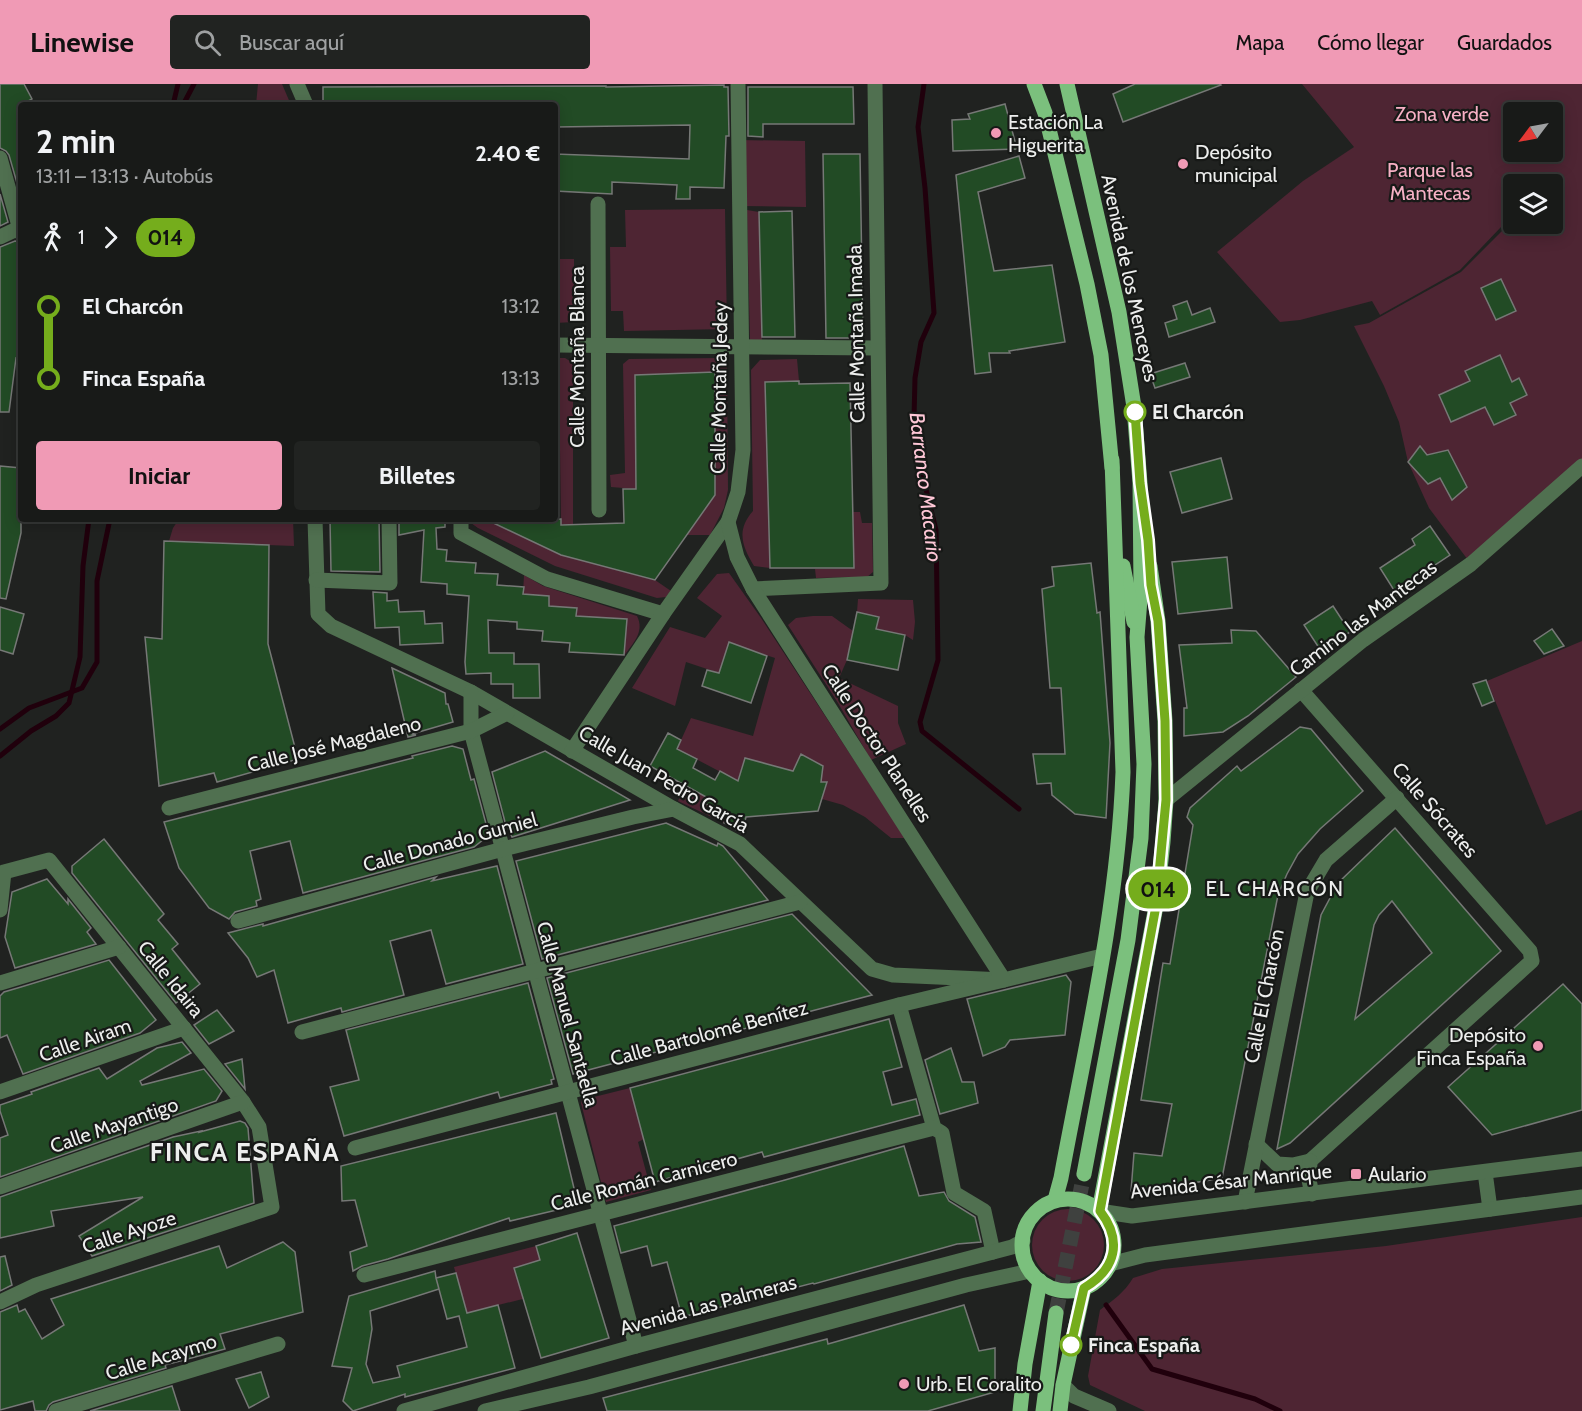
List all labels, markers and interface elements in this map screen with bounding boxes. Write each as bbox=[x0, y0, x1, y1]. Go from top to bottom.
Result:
search box bbox=[170, 15, 590, 69]
text: Linewise bbox=[30, 25, 134, 59]
icon: search bbox=[191, 26, 224, 59]
text: Buscar aquí bbox=[239, 29, 344, 56]
text: Mapa bbox=[1236, 30, 1284, 55]
text: Cómo llegar bbox=[1317, 30, 1424, 55]
text: Guardados bbox=[1457, 30, 1552, 55]
park label: Zona verde bbox=[1395, 102, 1489, 126]
north arrow bbox=[1503, 102, 1563, 162]
map controls bbox=[1503, 102, 1563, 234]
place label: Estación La Higuerita bbox=[1008, 110, 1104, 157]
text: 2 min bbox=[36, 121, 116, 161]
marker: Estación La Higuerita bbox=[989, 126, 1003, 140]
text: 2.40 € bbox=[475, 140, 540, 167]
place label: Depósito municipal bbox=[1195, 140, 1277, 187]
marker: Depósito municipal bbox=[1176, 157, 1190, 171]
park label: Parque las Mantecas bbox=[1387, 158, 1473, 205]
text: 13:11 – 13:13 · Autobús bbox=[36, 164, 213, 188]
street label: Avenida de los Menceyes bbox=[1096, 172, 1164, 384]
button: layers bbox=[1503, 174, 1563, 234]
icon: walk bbox=[36, 221, 69, 254]
icon: forward bbox=[94, 221, 127, 254]
text: 1 bbox=[78, 225, 85, 249]
text: 014 bbox=[148, 225, 183, 250]
street label: Calle Montaña Imada bbox=[842, 244, 870, 423]
street label: Calle Montaña Blanca bbox=[565, 266, 589, 448]
text: El Charcón bbox=[82, 293, 183, 320]
text: 13:12 bbox=[502, 294, 540, 318]
street label: Calle Montaña Jedey bbox=[706, 302, 732, 474]
text: Finca España bbox=[82, 365, 205, 392]
text: 13:13 bbox=[501, 366, 540, 390]
place label: El Charcón bbox=[1152, 400, 1244, 424]
marker: El Charcón bbox=[1124, 401, 1146, 423]
water label: Barranco Macario bbox=[904, 411, 948, 563]
button: Iniciar bbox=[36, 441, 282, 510]
button: Billetes bbox=[294, 441, 540, 510]
street label: Camino las Mantecas bbox=[1285, 555, 1441, 681]
street label: Calle Doctor Planelles bbox=[817, 659, 937, 827]
street label: Calle José Magdaleno bbox=[245, 711, 423, 777]
street label: Calle Juan Pedro García bbox=[575, 720, 754, 838]
street label: Calle Sócrates bbox=[1387, 757, 1483, 863]
street label: Calle Donado Gumiel bbox=[360, 807, 540, 877]
line badge: 014 bbox=[1124, 870, 1192, 908]
district label: EL CHARCÓN bbox=[1206, 876, 1344, 901]
text: 014 bbox=[1140, 877, 1176, 902]
street label: Calle Manuel Santaella bbox=[532, 919, 604, 1110]
street label: Calle El Charcón bbox=[1239, 927, 1289, 1065]
street label: Calle Idaira bbox=[133, 936, 209, 1022]
street label: Calle Bartolomé Benítez bbox=[608, 995, 810, 1071]
street label: Calle Airam bbox=[36, 1013, 134, 1067]
place label: Depósito Finca España bbox=[1416, 1023, 1526, 1070]
marker: Depósito Finca España bbox=[1531, 1039, 1545, 1053]
street label: Calle Mayantigo bbox=[47, 1092, 181, 1158]
district label: FINCA ESPAÑA bbox=[150, 1136, 340, 1168]
street label: Calle Román Carnicero bbox=[548, 1146, 740, 1216]
street label: Avenida César Manrique bbox=[1129, 1158, 1333, 1204]
place label: Aulario bbox=[1368, 1162, 1426, 1186]
marker: Aulario bbox=[1349, 1167, 1363, 1181]
street label: Calle Ayoze bbox=[79, 1205, 179, 1259]
street label: Avenida Las Palmeras bbox=[617, 1270, 799, 1340]
street label: Calle Acaymo bbox=[102, 1329, 220, 1385]
place label: Finca España bbox=[1088, 1333, 1200, 1357]
marker: Finca España bbox=[1060, 1334, 1082, 1356]
place label: Urb. El Coralito bbox=[916, 1372, 1042, 1396]
marker: Urb. El Coralito bbox=[897, 1377, 911, 1391]

